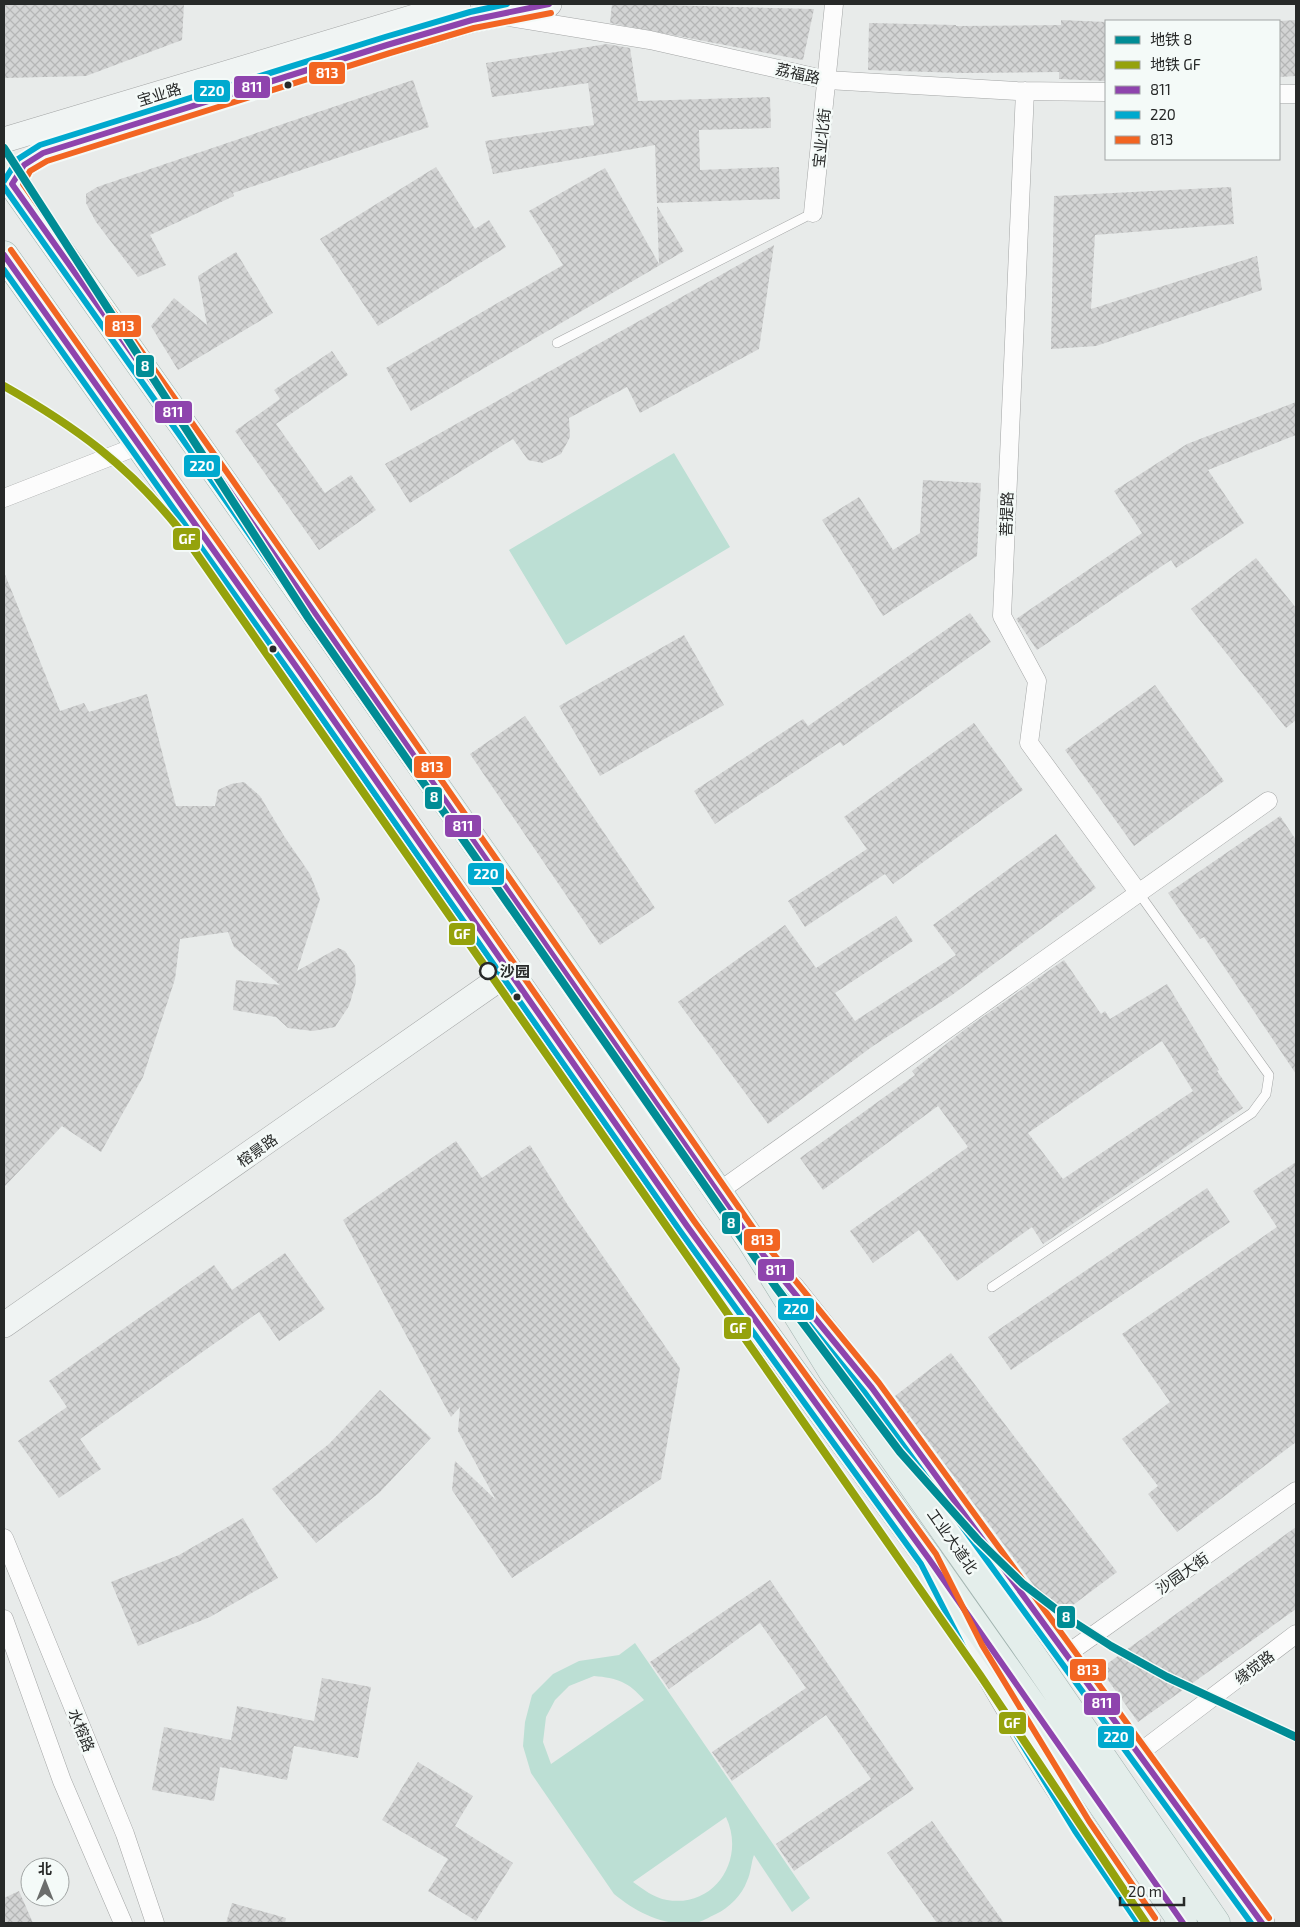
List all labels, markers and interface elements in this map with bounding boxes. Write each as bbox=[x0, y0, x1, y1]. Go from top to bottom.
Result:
legend bbox=[1105, 20, 1280, 160]
text: 地铁 8 bbox=[1150, 30, 1192, 48]
text: 地铁 GF bbox=[1150, 55, 1201, 73]
street label: 荔福路 bbox=[774, 59, 822, 87]
line badge: 813 bbox=[308, 61, 346, 85]
text: 813 bbox=[316, 64, 338, 81]
line badge: 811 bbox=[233, 75, 271, 99]
text: 811 bbox=[242, 78, 262, 95]
street label: 宝业路 bbox=[135, 79, 183, 109]
line badge: 220 bbox=[193, 79, 231, 103]
unlabelled marker bbox=[283, 80, 293, 90]
text: 811 bbox=[1150, 80, 1171, 98]
text: 220 bbox=[199, 82, 225, 99]
text: 220 bbox=[1150, 105, 1176, 123]
street label: 宝业北街 bbox=[809, 107, 833, 169]
text: 813 bbox=[1150, 130, 1173, 148]
line badge: 813 bbox=[104, 314, 142, 338]
text: 813 bbox=[112, 317, 134, 334]
line badge: 8 bbox=[135, 354, 155, 378]
text: 8 bbox=[141, 357, 149, 374]
line badge: 811 bbox=[154, 400, 193, 424]
text: 811 bbox=[163, 403, 183, 420]
line badge: 220 bbox=[183, 454, 221, 478]
text: 220 bbox=[189, 457, 215, 474]
street label: 菩提路 bbox=[996, 491, 1016, 537]
line badge: GF bbox=[172, 527, 201, 551]
text: GF bbox=[179, 530, 196, 547]
unlabelled marker bbox=[268, 644, 278, 654]
line badge: 813 bbox=[413, 755, 452, 779]
text: 813 bbox=[421, 758, 443, 775]
line badge: 8 bbox=[424, 786, 443, 810]
text: 8 bbox=[430, 788, 438, 805]
line badge: 811 bbox=[444, 814, 482, 838]
text: 811 bbox=[453, 817, 473, 834]
line badge: 220 bbox=[467, 862, 505, 886]
text: 220 bbox=[473, 865, 499, 882]
line badge: GF bbox=[448, 922, 476, 946]
text: GF bbox=[454, 925, 471, 942]
marker: 沙园 bbox=[479, 962, 497, 980]
place label: 沙园 bbox=[500, 962, 530, 980]
unlabelled marker bbox=[512, 992, 522, 1002]
street label: 榕景路 bbox=[233, 1130, 281, 1170]
line badge: 8 bbox=[721, 1211, 741, 1235]
text: 8 bbox=[727, 1214, 735, 1231]
line badge: 813 bbox=[743, 1228, 781, 1252]
text: 813 bbox=[751, 1231, 773, 1248]
line badge: 811 bbox=[757, 1258, 795, 1282]
text: 811 bbox=[766, 1261, 786, 1278]
line badge: 220 bbox=[777, 1297, 815, 1321]
text: 220 bbox=[783, 1300, 809, 1317]
line badge: GF bbox=[723, 1316, 752, 1340]
text: GF bbox=[730, 1319, 747, 1336]
street label: 工业大道北 bbox=[924, 1505, 982, 1577]
street label: 沙园大街 bbox=[1152, 1548, 1212, 1598]
line badge: 8 bbox=[1056, 1605, 1076, 1629]
text: 8 bbox=[1062, 1608, 1070, 1625]
street label: 缘觉路 bbox=[1231, 1646, 1277, 1688]
line badge: 813 bbox=[1069, 1658, 1107, 1682]
text: 813 bbox=[1077, 1661, 1099, 1678]
line badge: 811 bbox=[1083, 1692, 1121, 1716]
text: 811 bbox=[1092, 1694, 1112, 1711]
street label: 水榕路 bbox=[65, 1706, 99, 1754]
line badge: GF bbox=[998, 1711, 1027, 1735]
text: GF bbox=[1004, 1714, 1021, 1731]
line badge: 220 bbox=[1097, 1725, 1135, 1749]
text: 220 bbox=[1103, 1728, 1129, 1745]
north arrow bbox=[20, 1857, 70, 1907]
text: 北 bbox=[38, 1860, 52, 1877]
scale bar bbox=[1120, 1874, 1184, 1906]
text: 20 m bbox=[1128, 1882, 1162, 1900]

